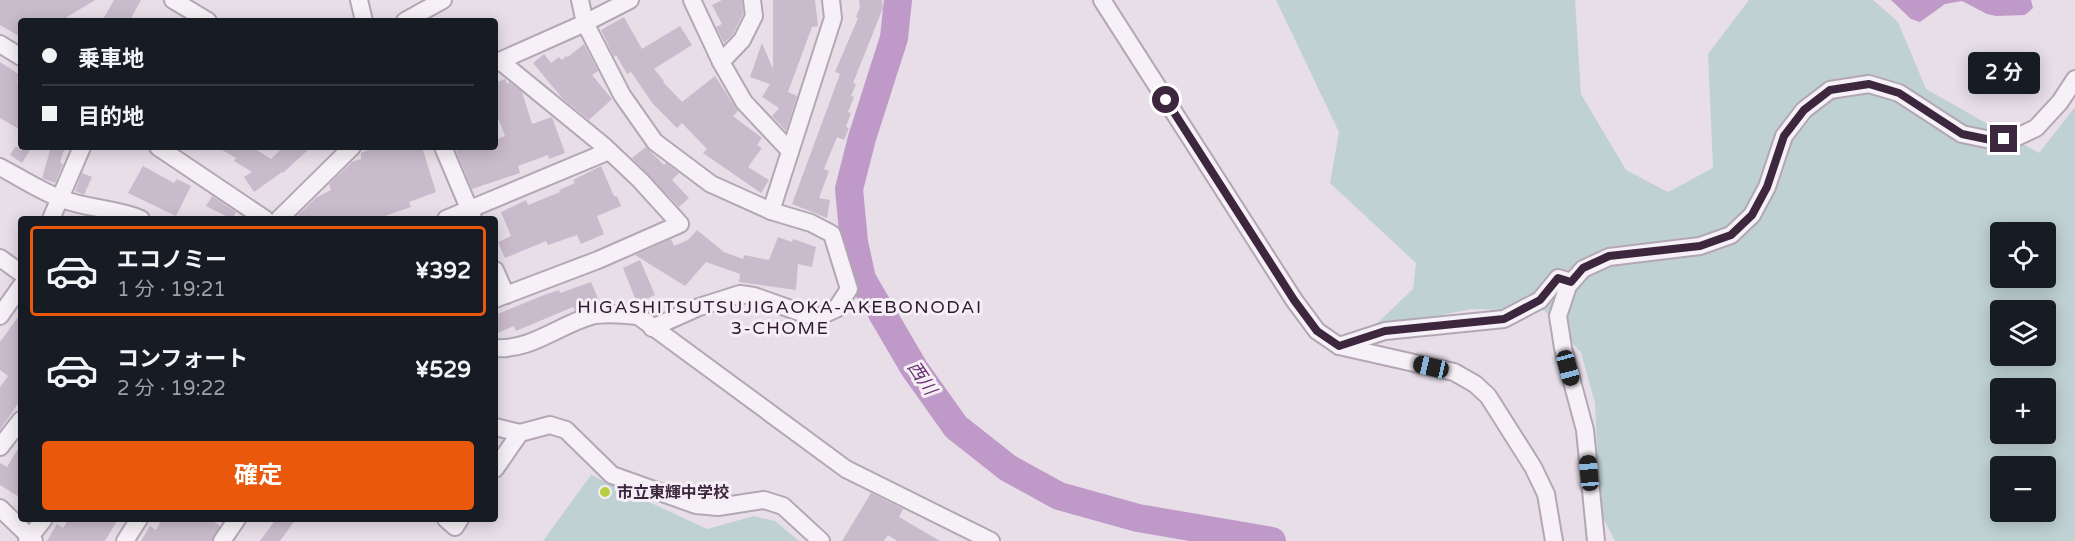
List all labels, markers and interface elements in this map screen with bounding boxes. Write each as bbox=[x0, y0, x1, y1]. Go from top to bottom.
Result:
text: 乗車地 bbox=[78, 46, 144, 72]
callout: 2 分 bbox=[1968, 52, 2040, 94]
text: 2 分 bbox=[1985, 61, 2023, 85]
route start bbox=[1152, 86, 1179, 113]
text: 目的地 bbox=[78, 104, 144, 130]
route end bbox=[1990, 125, 2017, 152]
map controls bbox=[1990, 222, 2056, 522]
button: locate bbox=[1990, 222, 2056, 288]
icon: car bbox=[45, 244, 99, 298]
text: エコノミー bbox=[117, 247, 227, 273]
text: ¥392 bbox=[415, 258, 471, 284]
text: 1 分 · 19:21 bbox=[117, 278, 226, 302]
district label: HIGASHITSUTSUJIGAOKA-AKEBONODAI 3-CHOME bbox=[577, 296, 983, 339]
button: layers bbox=[1990, 300, 2056, 366]
icon: car bbox=[45, 343, 99, 397]
text: コンフォート bbox=[117, 346, 248, 372]
car bbox=[1555, 348, 1581, 388]
car bbox=[1411, 354, 1451, 380]
text: ¥529 bbox=[415, 357, 471, 383]
water label: 西川 bbox=[903, 357, 942, 401]
text: 2 分 · 19:22 bbox=[117, 377, 226, 401]
button: + bbox=[1990, 378, 2056, 444]
button: 確定 bbox=[42, 441, 474, 510]
car bbox=[1578, 454, 1600, 492]
button: − bbox=[1990, 456, 2056, 522]
place label: 市立東輝中学校 bbox=[617, 483, 729, 503]
marker: 市立東輝中学校 bbox=[598, 485, 612, 499]

